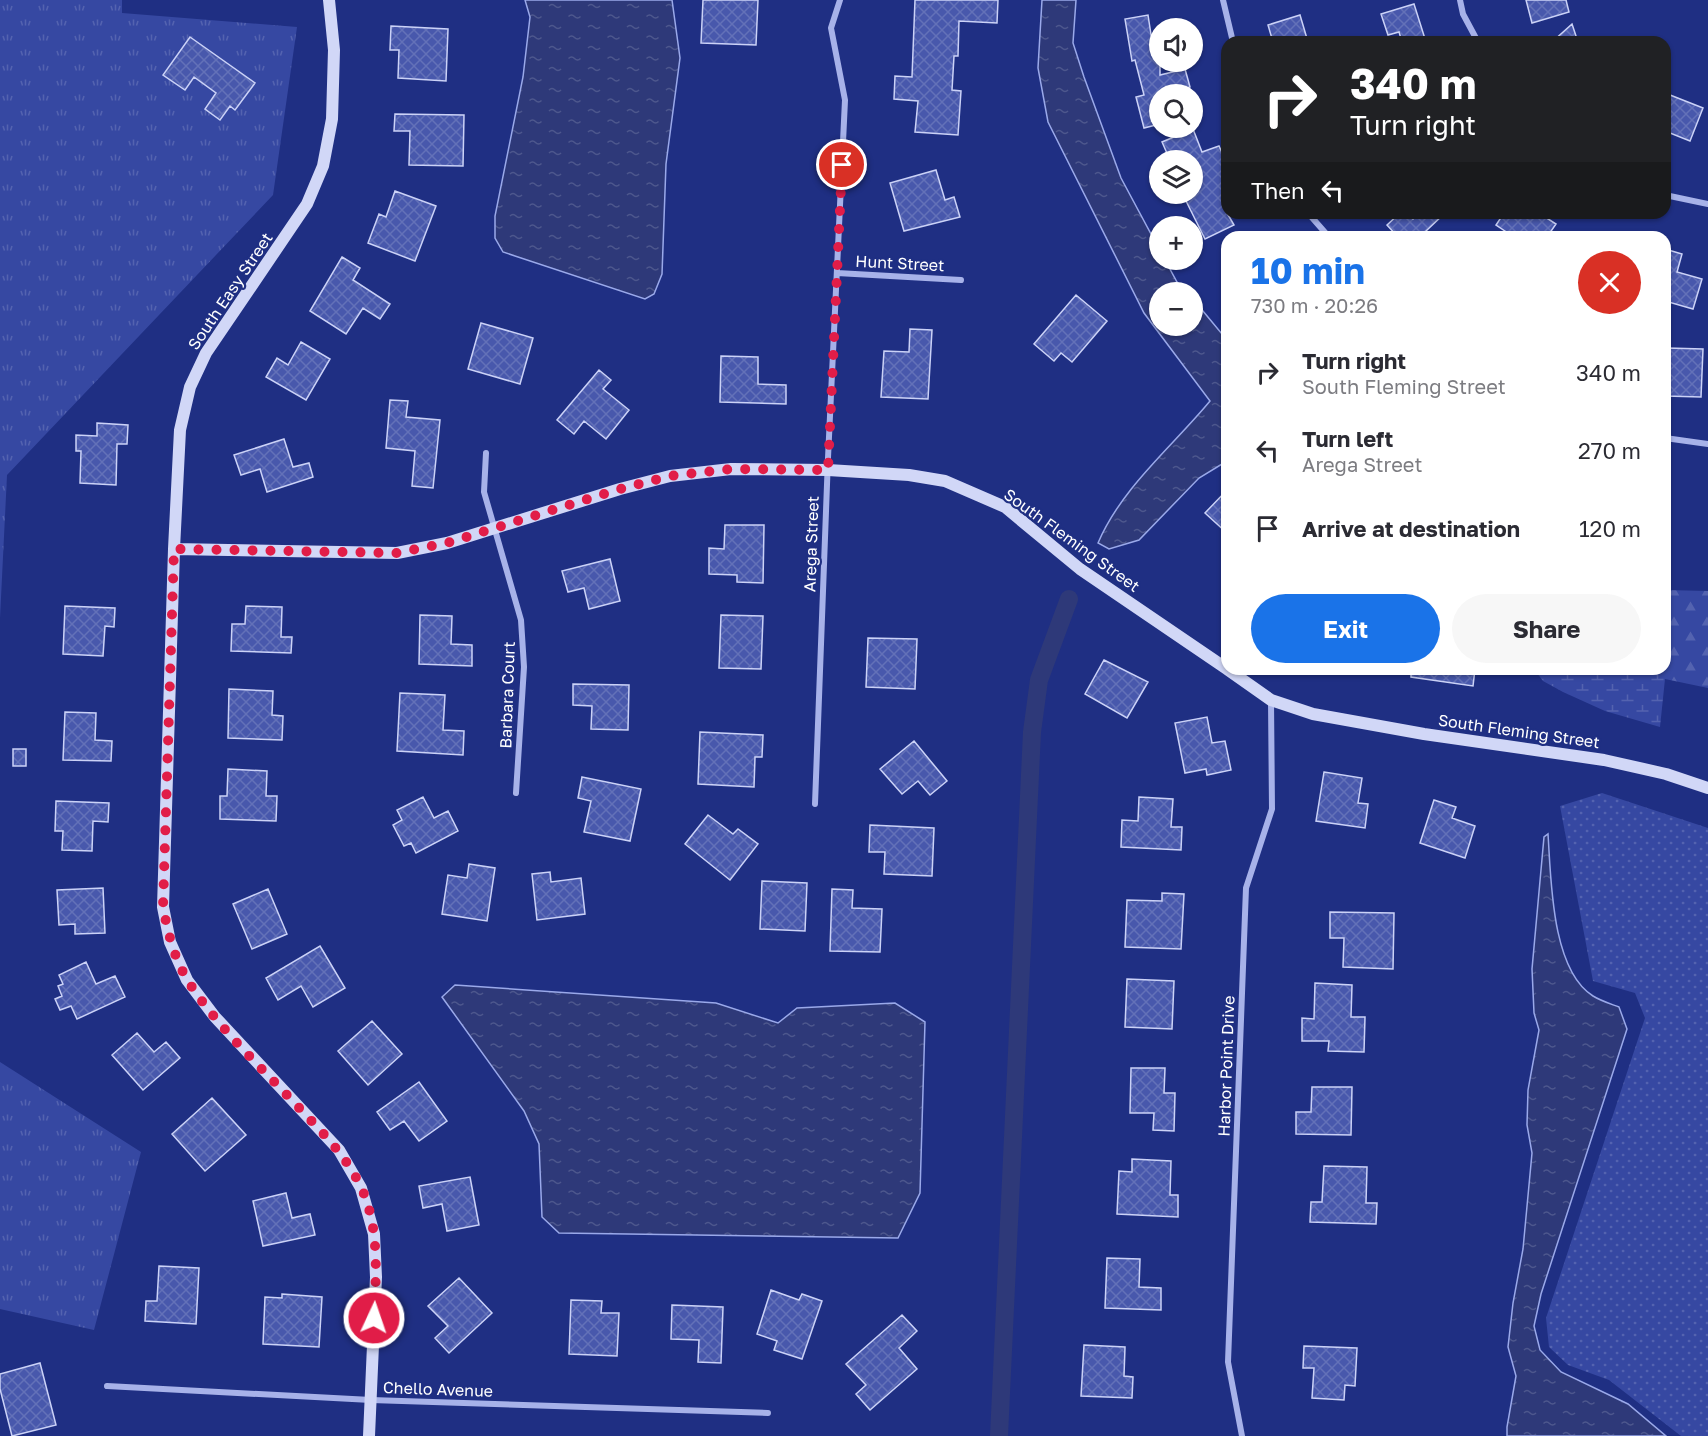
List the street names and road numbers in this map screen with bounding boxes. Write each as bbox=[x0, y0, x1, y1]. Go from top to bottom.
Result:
street label: South Easy Street bbox=[183, 229, 277, 353]
street label: Hunt Street bbox=[855, 251, 945, 275]
street label: South Fleming Street bbox=[1000, 484, 1144, 596]
street label: Arega Street bbox=[799, 496, 823, 592]
street label: Barbara Court bbox=[495, 641, 519, 749]
street label: South Fleming Street bbox=[1437, 710, 1601, 752]
street label: Harbor Point Drive bbox=[1214, 995, 1238, 1137]
street label: Chello Avenue bbox=[383, 1377, 493, 1401]

